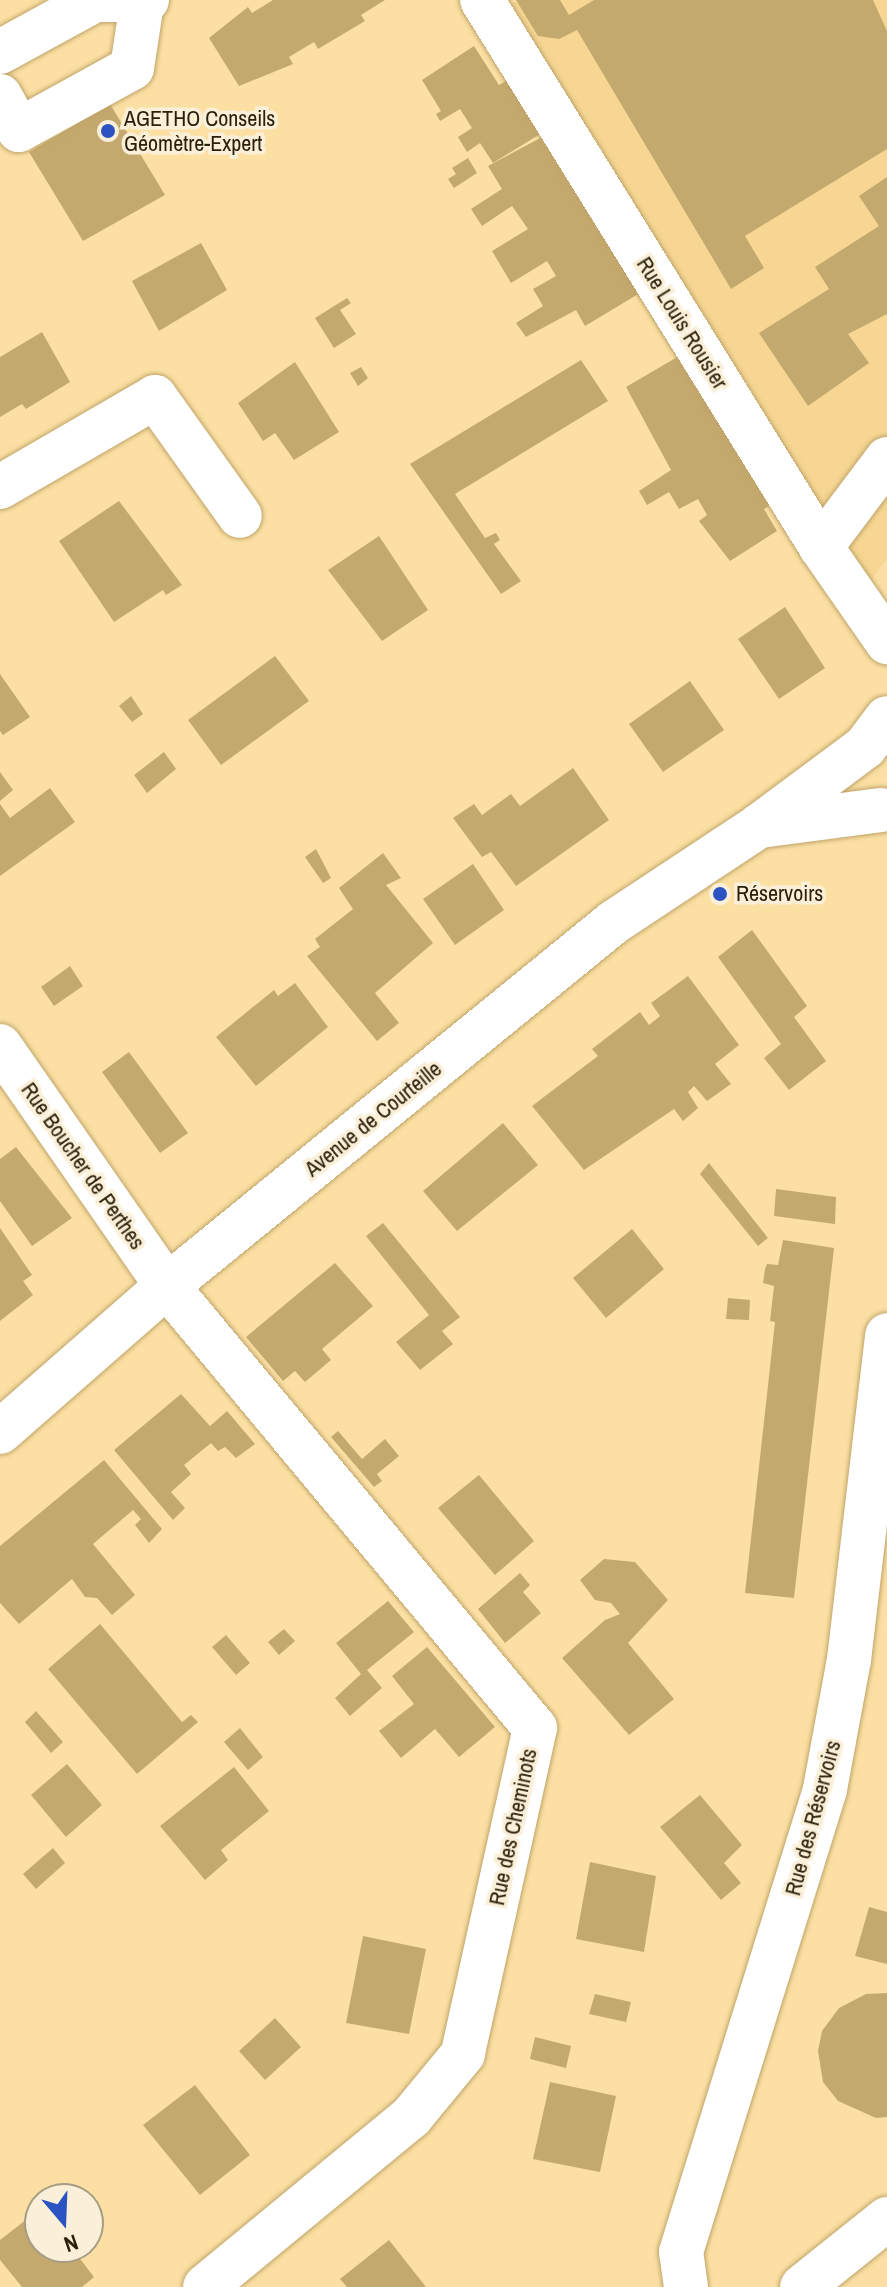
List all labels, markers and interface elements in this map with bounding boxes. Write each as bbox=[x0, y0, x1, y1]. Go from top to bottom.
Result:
place label: AGETHO Conseils Géomètre-Expert bbox=[124, 105, 275, 156]
marker: AGETHO Conseils Géomètre-Expert bbox=[99, 122, 117, 140]
street label: Rue Louis Rousier bbox=[631, 252, 733, 394]
place label: Réservoirs bbox=[736, 881, 823, 907]
marker: Réservoirs bbox=[711, 885, 729, 903]
street label: Avenue de Courteille bbox=[299, 1056, 447, 1182]
street label: Rue Boucher de Perthes bbox=[16, 1078, 150, 1254]
street label: Rue des Réservoirs bbox=[780, 1738, 846, 1898]
street label: Rue des Cheminots bbox=[484, 1746, 542, 1908]
north arrow bbox=[24, 2183, 104, 2263]
text: N bbox=[60, 2227, 82, 2260]

